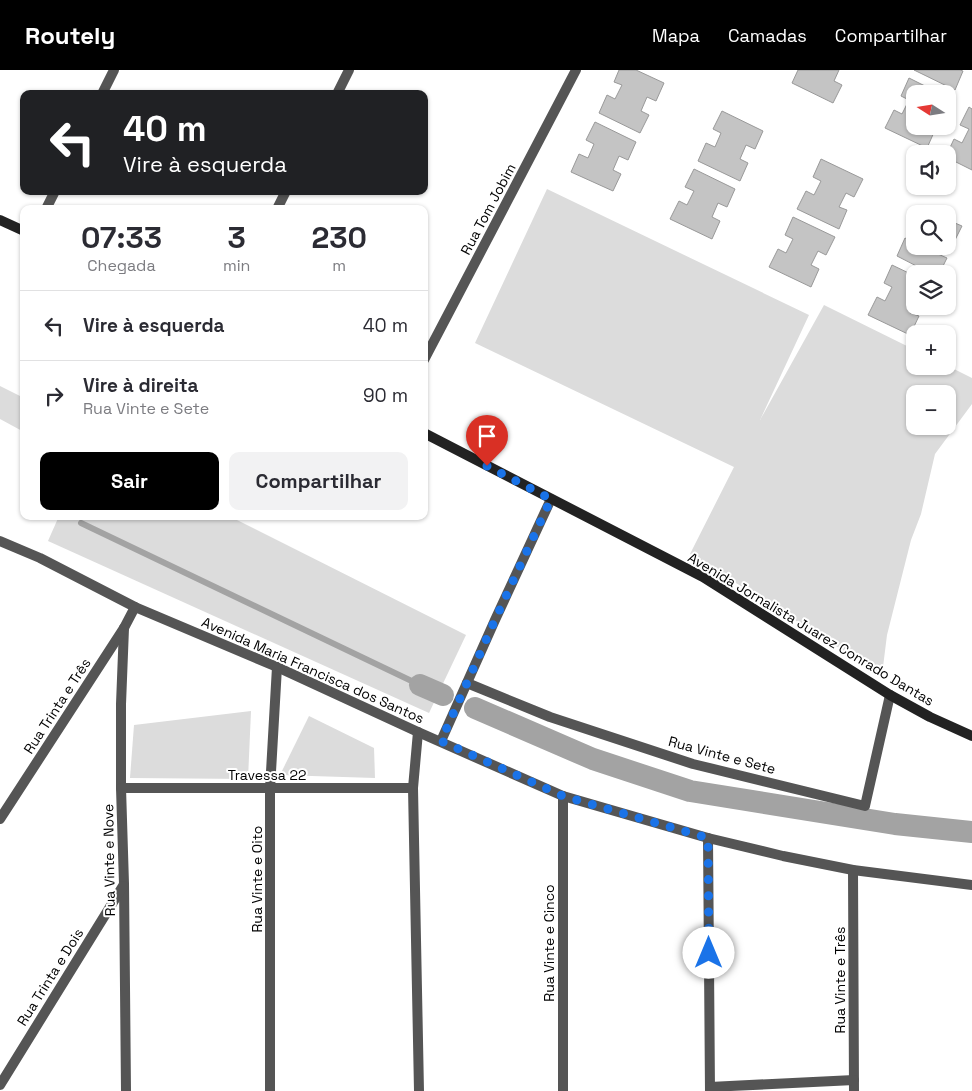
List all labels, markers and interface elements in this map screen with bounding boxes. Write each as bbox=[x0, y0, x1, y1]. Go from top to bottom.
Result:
text: Routely bbox=[25, 20, 115, 51]
text: Mapa bbox=[652, 24, 700, 47]
text: Camadas bbox=[728, 24, 807, 47]
text: Compartilhar bbox=[835, 24, 947, 47]
north arrow bbox=[906, 85, 956, 135]
map controls bbox=[906, 85, 956, 435]
text: 40 m bbox=[123, 107, 207, 151]
icon: left bbox=[40, 110, 105, 175]
button: sound bbox=[906, 145, 956, 195]
text: Vire à esquerda bbox=[123, 150, 287, 178]
street label: Rua Tom Jobim bbox=[456, 160, 520, 258]
button: search bbox=[906, 205, 956, 255]
text: 07:33 bbox=[81, 218, 162, 257]
text: 3 bbox=[228, 218, 246, 257]
text: 230 bbox=[311, 218, 367, 257]
text: Chegada bbox=[87, 255, 156, 276]
text: min bbox=[223, 255, 250, 276]
text: m bbox=[332, 255, 346, 276]
button: layers bbox=[906, 265, 956, 315]
icon: left bbox=[40, 312, 68, 340]
text: Vire à esquerda bbox=[83, 313, 225, 338]
text: 40 m bbox=[363, 313, 408, 338]
button: + bbox=[906, 325, 956, 375]
text: Vire à direita bbox=[83, 373, 199, 398]
icon: right bbox=[40, 382, 68, 410]
text: 90 m bbox=[363, 383, 408, 408]
button: − bbox=[906, 385, 956, 435]
text: Rua Vinte e Sete bbox=[83, 398, 209, 419]
pin bbox=[466, 415, 508, 466]
icon: arrive bbox=[473, 422, 501, 450]
button: Sair bbox=[40, 452, 219, 510]
button: Compartilhar bbox=[229, 452, 408, 510]
street label: Avenida Jornalista Juarez Conrado Dantas bbox=[685, 548, 937, 710]
street label: Avenida Maria Francisca dos Santos bbox=[199, 613, 427, 727]
street label: Rua Trinta e Três bbox=[19, 655, 95, 757]
street label: Rua Vinte e Sete bbox=[666, 732, 778, 778]
street label: Travessa 22 bbox=[228, 766, 306, 784]
street label: Rua Vinte e Nove bbox=[99, 804, 119, 916]
street label: Rua Vinte e Oito bbox=[248, 826, 266, 932]
street label: Rua Vinte e Cinco bbox=[540, 884, 558, 1002]
street label: Rua Trinta e Dois bbox=[13, 925, 87, 1029]
position arrow bbox=[682, 926, 734, 978]
street label: Rua Vinte e Três bbox=[831, 927, 849, 1033]

